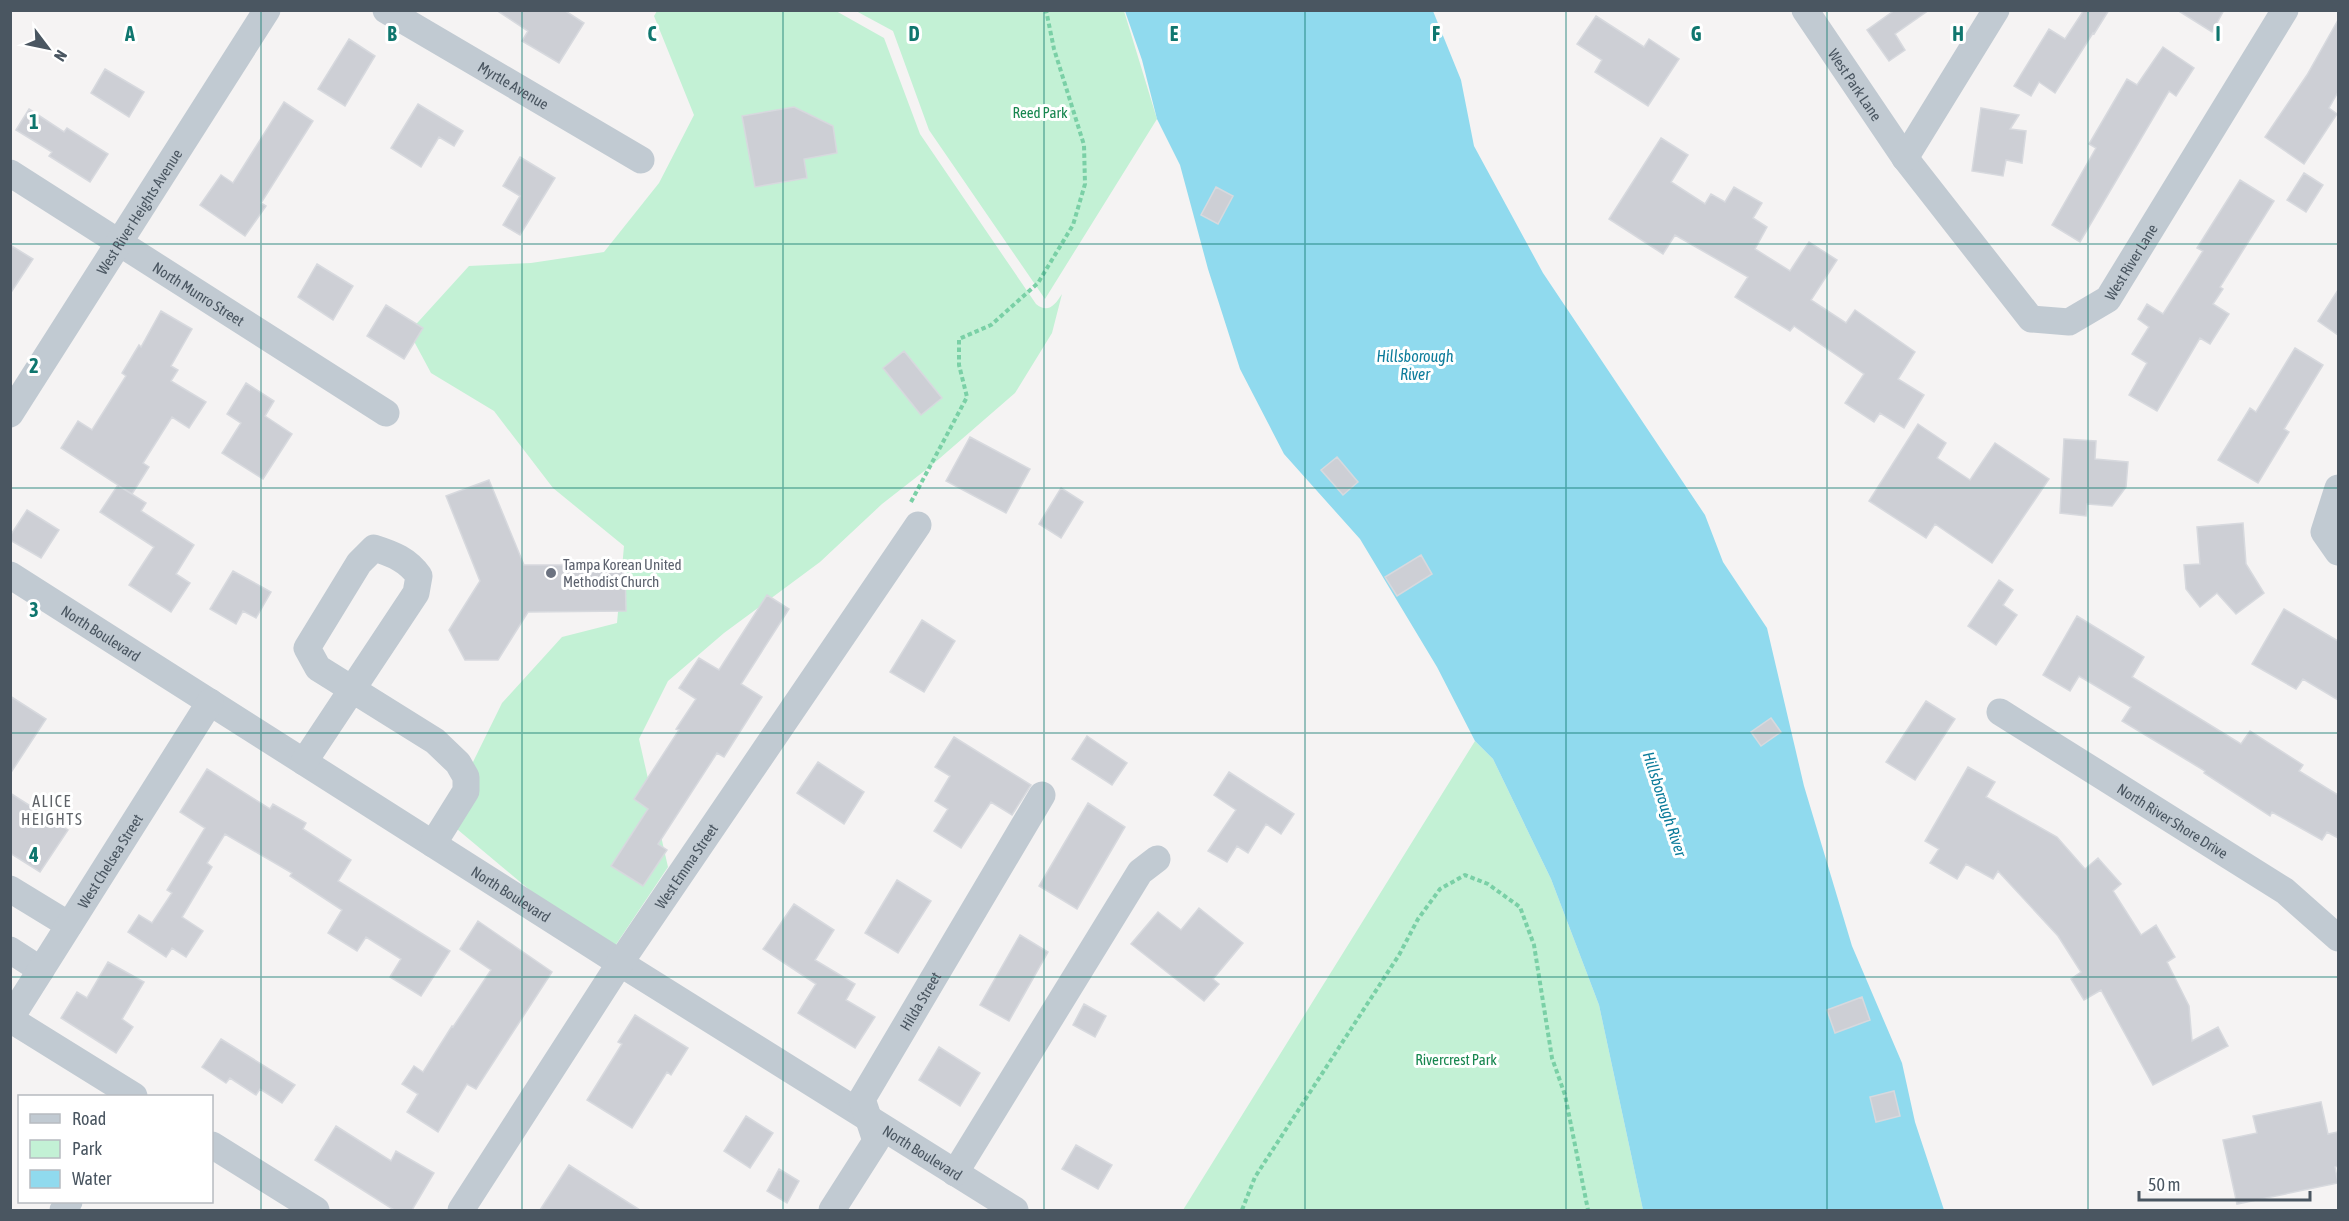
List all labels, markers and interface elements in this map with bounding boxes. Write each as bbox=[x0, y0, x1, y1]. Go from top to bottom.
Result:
north arrow bbox=[18, 18, 78, 78]
text: A bbox=[124, 22, 135, 45]
text: B bbox=[387, 22, 397, 45]
text: C bbox=[648, 22, 657, 45]
text: D bbox=[908, 22, 920, 45]
text: E bbox=[1170, 22, 1179, 45]
text: F bbox=[1432, 22, 1440, 45]
text: G bbox=[1691, 22, 1702, 45]
text: H bbox=[1952, 22, 1964, 45]
text: I bbox=[2215, 22, 2221, 45]
street label: West Park Lane bbox=[1825, 45, 1886, 124]
text: N bbox=[51, 47, 71, 65]
street label: Myrtle Avenue bbox=[475, 58, 552, 113]
park label: Reed Park bbox=[1012, 104, 1068, 121]
text: 1 bbox=[29, 110, 39, 133]
street label: West River Heights Avenue bbox=[93, 146, 185, 277]
street label: West River Lane bbox=[2101, 221, 2161, 303]
street label: North Munro Street bbox=[150, 258, 248, 329]
water label: Hillsborough River bbox=[1377, 347, 1454, 383]
text: 2 bbox=[29, 354, 39, 377]
place label: Tampa Korean United Methodist Church bbox=[563, 556, 682, 590]
marker: Tampa Korean United Methodist Church bbox=[544, 566, 558, 580]
text: 3 bbox=[29, 598, 39, 621]
street label: North Boulevard bbox=[58, 602, 144, 664]
water label: Hillsborough River bbox=[1639, 749, 1691, 860]
street label: North River Shore Drive bbox=[2114, 779, 2231, 862]
district label: ALICE HEIGHTS bbox=[21, 792, 83, 828]
street label: West Chelsea Street bbox=[74, 811, 146, 911]
street label: West Emma Street bbox=[651, 820, 721, 912]
text: 4 bbox=[28, 843, 39, 866]
street label: North Boulevard bbox=[469, 862, 554, 925]
street label: Hilda Street bbox=[896, 969, 944, 1033]
park label: Rivercrest Park bbox=[1415, 1051, 1497, 1068]
legend bbox=[18, 1095, 213, 1203]
text: Road bbox=[72, 1108, 106, 1129]
street label: North Boulevard bbox=[880, 1121, 966, 1183]
text: Park bbox=[72, 1138, 102, 1159]
scale bar bbox=[2139, 1164, 2310, 1202]
text: Water bbox=[72, 1168, 112, 1189]
text: 50 m bbox=[2148, 1174, 2180, 1195]

